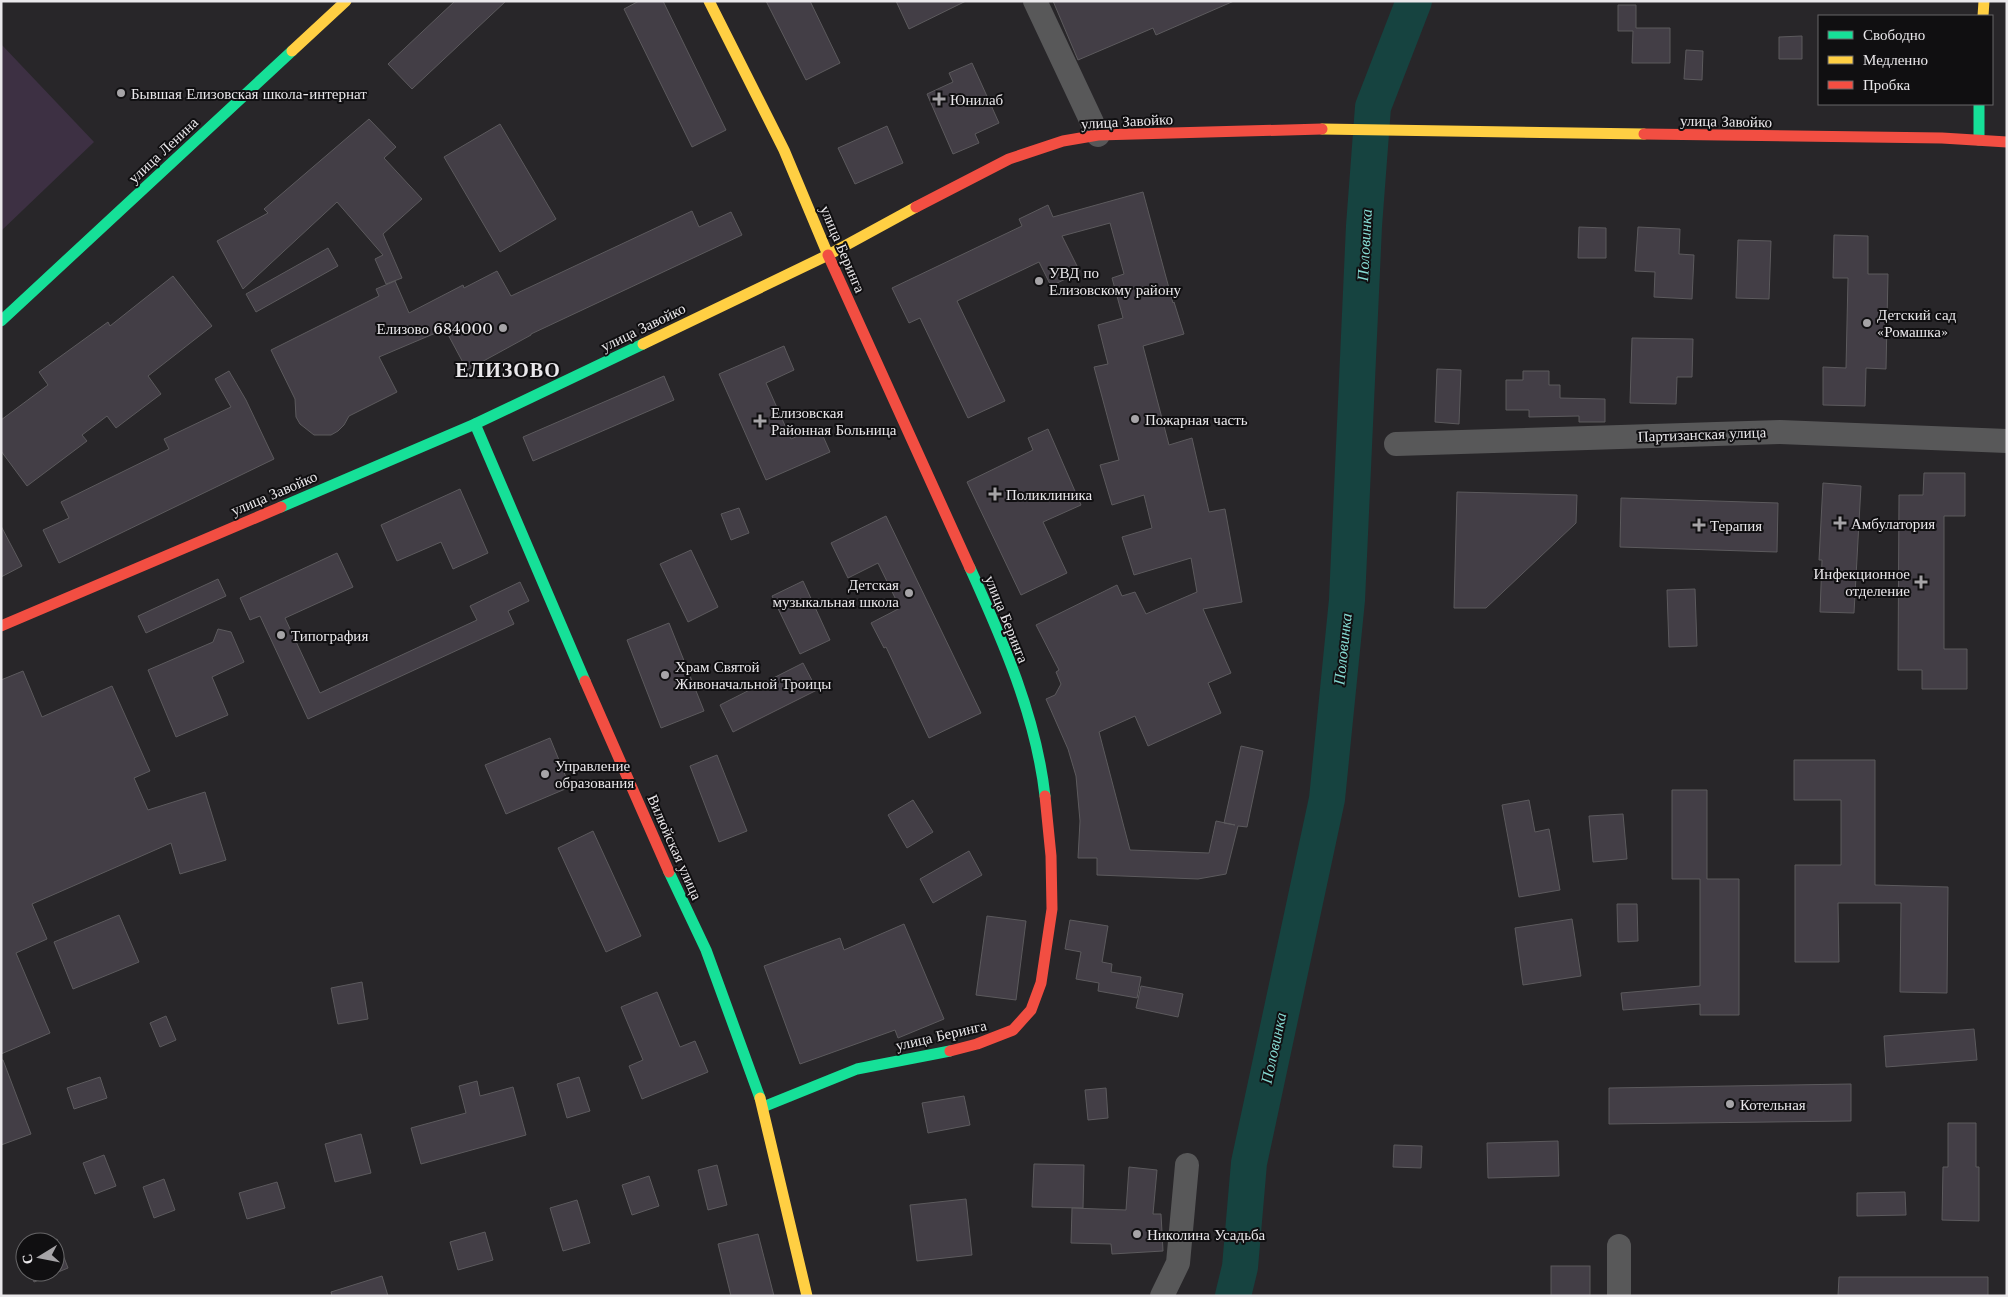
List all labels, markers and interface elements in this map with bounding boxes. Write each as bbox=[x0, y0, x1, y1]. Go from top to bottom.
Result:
legend bbox=[1818, 15, 1993, 105]
text: Свободно bbox=[1863, 25, 1925, 44]
text: Медленно bbox=[1863, 50, 1928, 69]
text: Пробка bbox=[1863, 75, 1911, 94]
place label: Бывшая Елизовская школа-интернат bbox=[131, 84, 367, 103]
marker: Бывшая Елизовская школа-интернат bbox=[115, 87, 127, 99]
place label: Юнилаб bbox=[950, 90, 1004, 109]
marker: Юнилаб bbox=[932, 92, 946, 106]
street label: улица Завойко bbox=[1081, 109, 1173, 133]
street label: улица Завойко bbox=[1680, 111, 1772, 131]
street label: улица Ленина bbox=[124, 113, 202, 187]
street label: улица Беринга bbox=[816, 202, 870, 296]
water label: Половинка bbox=[1352, 208, 1376, 283]
place label: УВД по Елизовскому району bbox=[1049, 263, 1181, 299]
marker: УВД по Елизовскому району bbox=[1033, 275, 1045, 287]
street label: улица Завойко bbox=[597, 298, 689, 356]
place label: Детский сад «Ромашка» bbox=[1877, 305, 1957, 341]
marker: Детский сад «Ромашка» bbox=[1861, 317, 1873, 329]
place label: Елизово 684000 bbox=[377, 319, 493, 338]
marker: Елизово 684000 bbox=[497, 322, 509, 334]
district label: ЕЛИЗОВО bbox=[455, 358, 561, 382]
place label: Елизовская Районная Больница bbox=[771, 403, 897, 439]
place label: Пожарная часть bbox=[1145, 410, 1248, 429]
marker: Пожарная часть bbox=[1129, 413, 1141, 425]
marker: Елизовская Районная Больница bbox=[753, 414, 767, 428]
street label: Партизанская улица bbox=[1637, 422, 1767, 446]
street label: улица Завойко bbox=[228, 466, 320, 520]
place label: Поликлиника bbox=[1006, 485, 1093, 504]
marker: Поликлиника bbox=[988, 487, 1002, 501]
place label: Амбулатория bbox=[1851, 514, 1935, 533]
place label: Терапия bbox=[1710, 516, 1762, 535]
marker: Амбулатория bbox=[1833, 516, 1847, 530]
marker: Терапия bbox=[1692, 518, 1706, 532]
place label: Инфекционное отделение bbox=[1814, 564, 1910, 600]
street label: улица Беринга bbox=[981, 572, 1033, 666]
place label: Детская музыкальная школа bbox=[772, 575, 899, 611]
marker: Инфекционное отделение bbox=[1914, 575, 1928, 589]
marker: Детская музыкальная школа bbox=[903, 587, 915, 599]
water label: Половинка bbox=[1328, 612, 1356, 687]
place label: Типография bbox=[291, 626, 368, 645]
marker: Типография bbox=[275, 629, 287, 641]
place label: Храм Святой Живоначальной Троицы bbox=[675, 657, 831, 693]
marker: Храм Святой Живоначальной Троицы bbox=[659, 669, 671, 681]
place label: Управление образования bbox=[555, 756, 634, 792]
marker: Управление образования bbox=[539, 768, 551, 780]
street label: Вилюйская улица bbox=[643, 791, 707, 903]
water label: Половинка bbox=[1255, 1011, 1290, 1086]
street label: улица Беринга bbox=[894, 1015, 989, 1055]
place label: Котельная bbox=[1740, 1095, 1806, 1114]
marker: Котельная bbox=[1724, 1098, 1736, 1110]
place label: Николина Усадьба bbox=[1147, 1225, 1266, 1244]
marker: Николина Усадьба bbox=[1131, 1228, 1143, 1240]
north arrow bbox=[15, 1232, 65, 1282]
text: С bbox=[17, 1253, 37, 1266]

